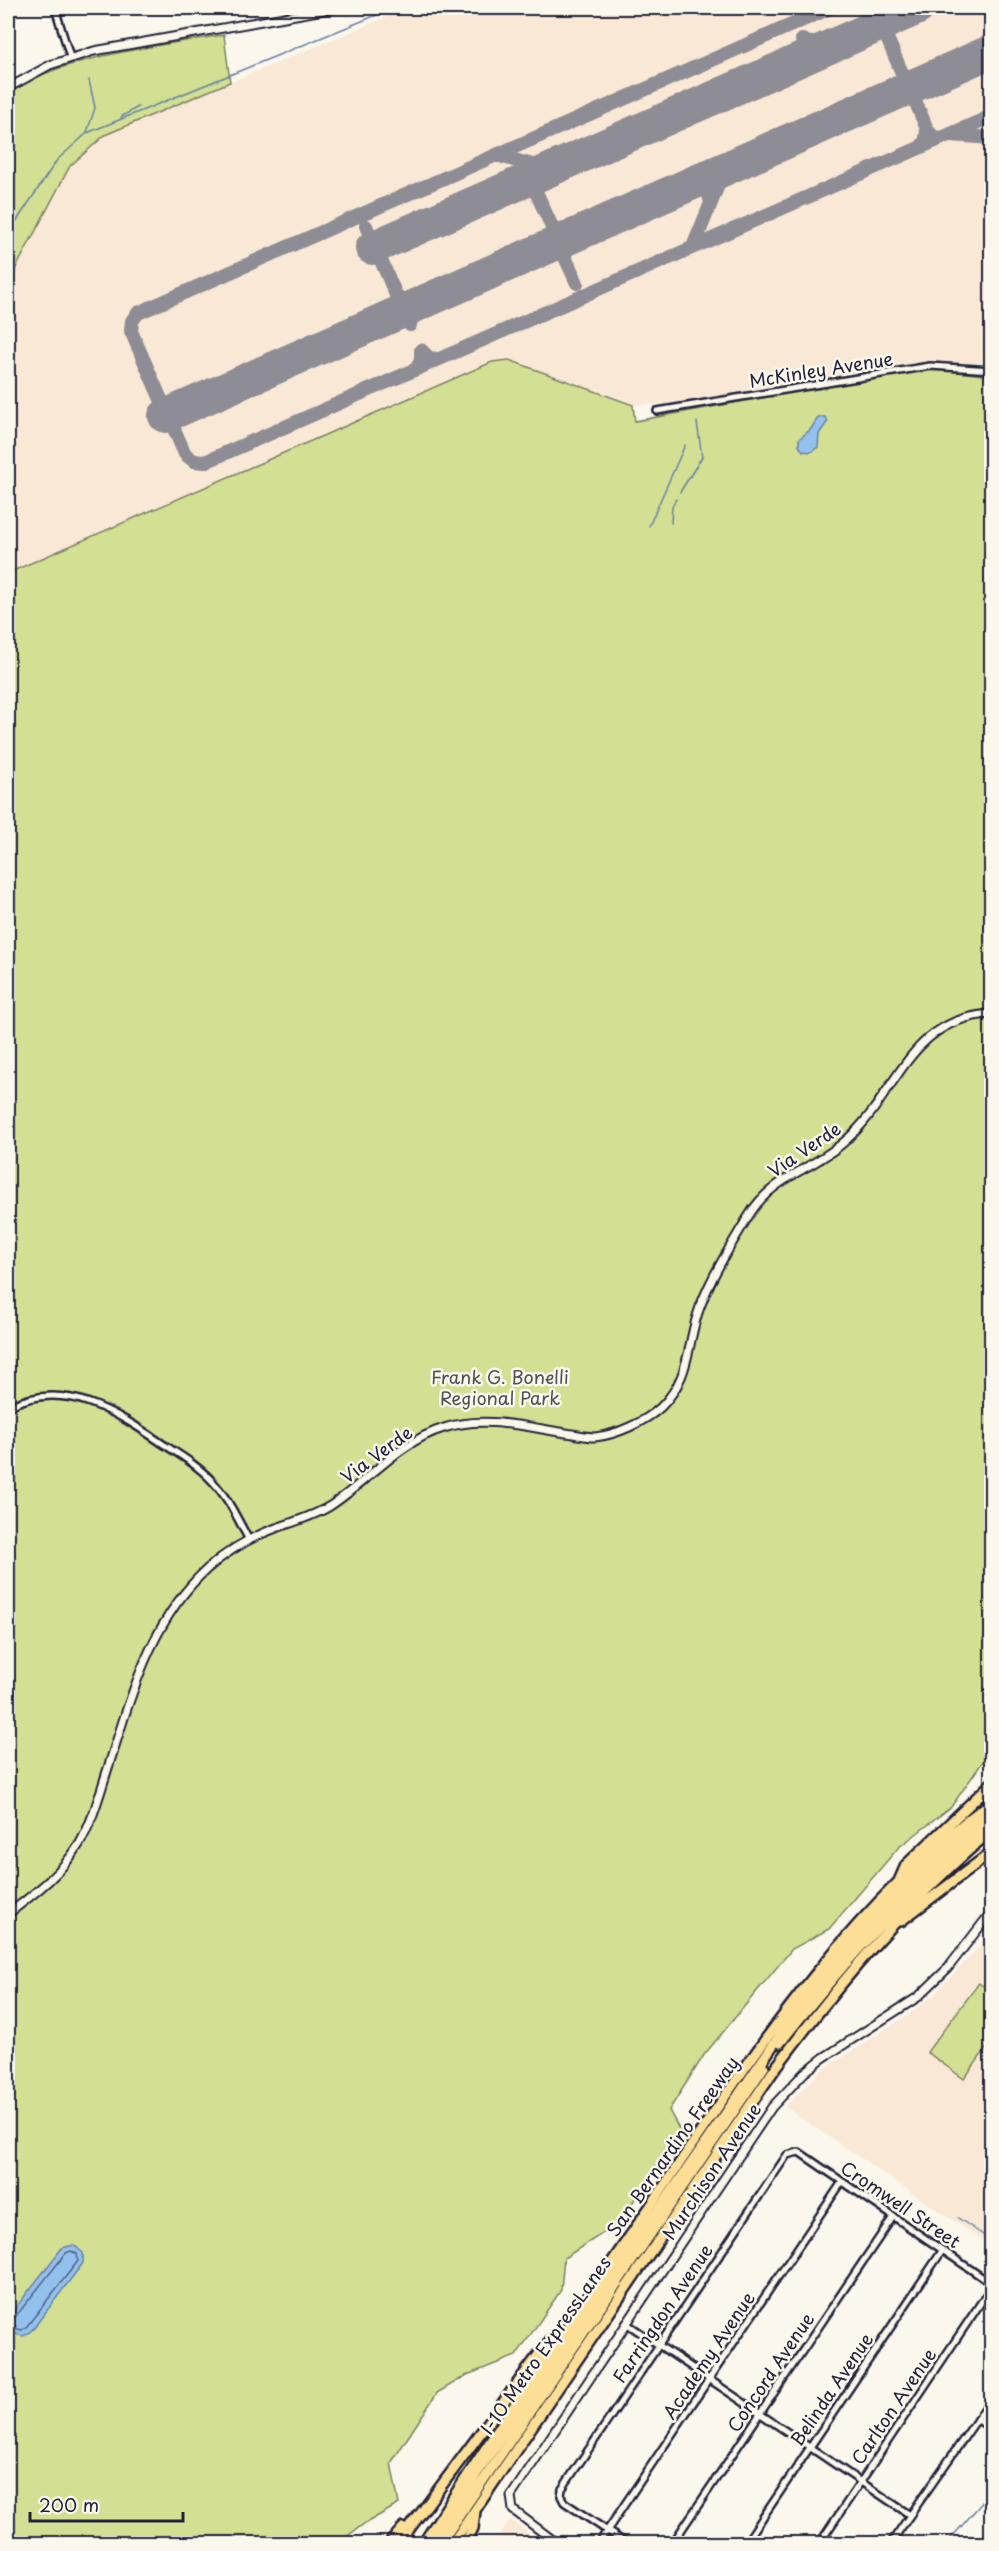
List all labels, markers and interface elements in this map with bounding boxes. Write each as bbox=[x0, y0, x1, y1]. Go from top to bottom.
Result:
street label: McKinley Avenue bbox=[747, 344, 895, 394]
street label: Via Verde bbox=[762, 1114, 846, 1183]
park label: Frank G. Bonelli Regional Park bbox=[431, 1363, 569, 1411]
street label: Via Verde bbox=[334, 1418, 418, 1489]
street label: San Bernardino Freeway bbox=[599, 2050, 745, 2242]
street label: Murchison Avenue bbox=[655, 2097, 767, 2245]
street label: Cromwell Street bbox=[836, 2154, 966, 2254]
street label: Farringdon Avenue bbox=[605, 2238, 719, 2388]
street label: I-10 Metro ExpressLanes bbox=[473, 2250, 617, 2440]
street label: Academy Avenue bbox=[655, 2286, 761, 2424]
street label: Concord Avenue bbox=[720, 2307, 820, 2437]
street label: Belinda Avenue bbox=[783, 2327, 879, 2451]
street label: Carlton Avenue bbox=[844, 2342, 942, 2470]
scale bar bbox=[30, 2485, 183, 2523]
text: 200 m bbox=[39, 2491, 99, 2518]

